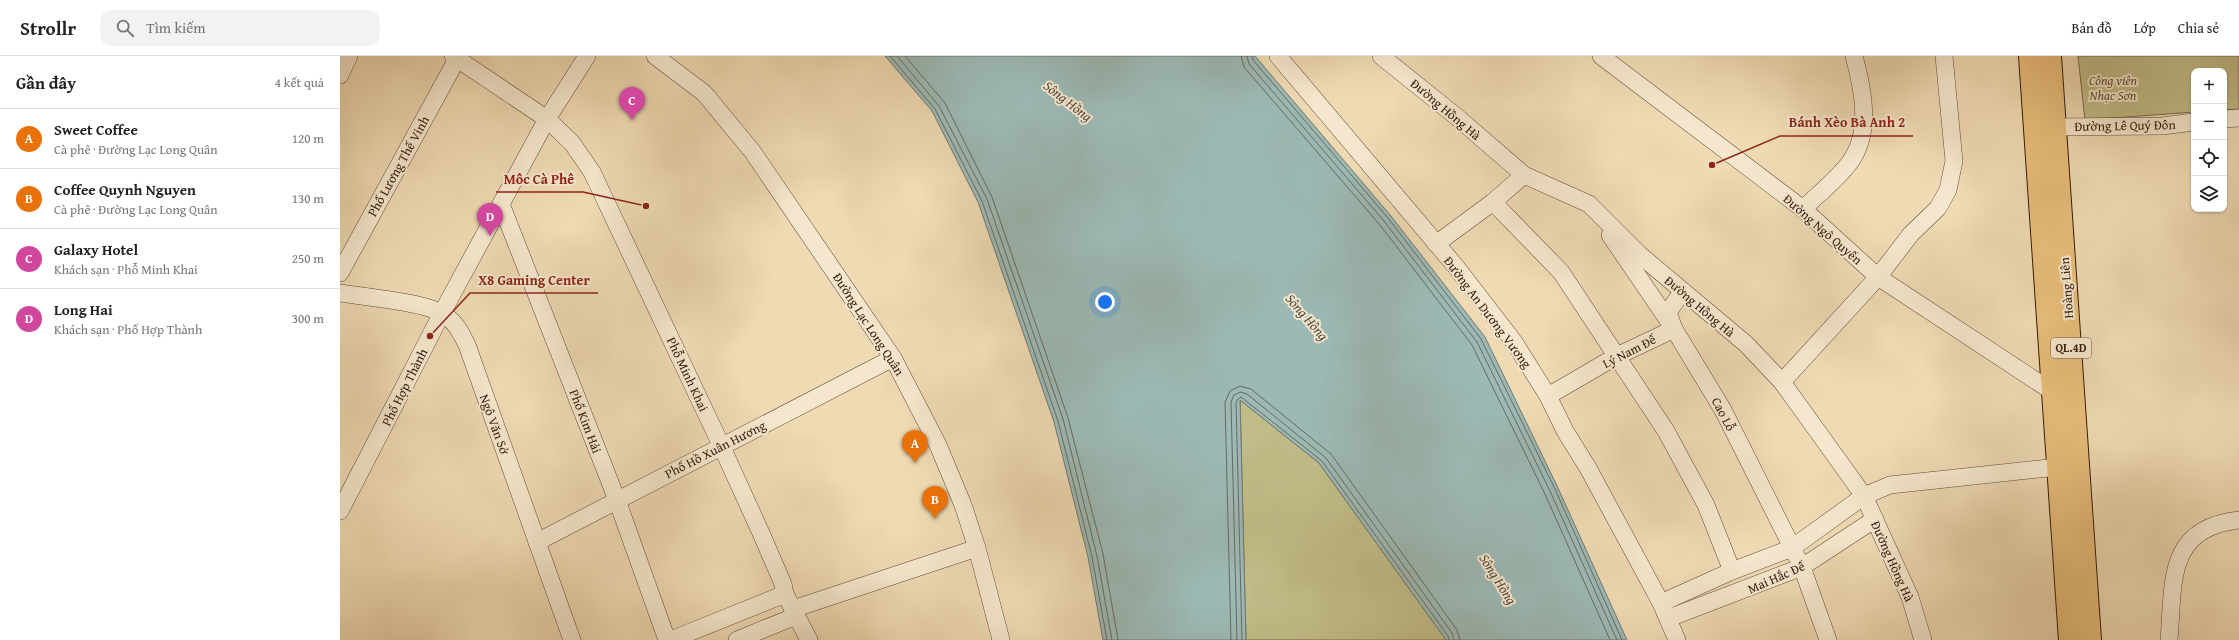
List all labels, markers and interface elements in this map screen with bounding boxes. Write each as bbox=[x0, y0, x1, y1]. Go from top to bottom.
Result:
search box bbox=[100, 10, 380, 46]
text: Strollr bbox=[20, 14, 76, 42]
icon: search bbox=[114, 17, 136, 39]
text: Tìm kiếm bbox=[146, 17, 206, 38]
text: Bản đồ bbox=[2072, 18, 2112, 38]
text: Lớp bbox=[2134, 18, 2156, 38]
text: Chia sẻ bbox=[2178, 18, 2219, 38]
map controls bbox=[2191, 68, 2227, 212]
button: + bbox=[2191, 68, 2227, 104]
text: Gần đây bbox=[16, 70, 76, 95]
park label: Công viên Nhạc Sơn bbox=[2089, 71, 2137, 105]
text: 4 kết quả bbox=[275, 73, 324, 92]
street label: Đường Hồng Hà bbox=[1406, 74, 1486, 145]
water label: Sông Hồng bbox=[1040, 76, 1097, 127]
pin: C bbox=[619, 87, 645, 120]
button: − bbox=[2191, 104, 2227, 140]
callout: Bánh Xèo Bà Anh 2 bbox=[1780, 110, 1913, 136]
street label: Phố Lương Thế Vinh bbox=[363, 112, 434, 220]
text: Bánh Xèo Bà Anh 2 bbox=[1789, 112, 1905, 132]
street label: Đường Lê Quý Đôn bbox=[2074, 115, 2177, 136]
text: Sweet Coffee bbox=[54, 119, 138, 140]
text: A bbox=[25, 129, 33, 148]
text: 120 m bbox=[292, 129, 324, 148]
text: Cà phê · Đường Lạc Long Quân bbox=[54, 140, 217, 159]
button: locate bbox=[2191, 140, 2227, 176]
callout: Môc Cà Phê bbox=[496, 166, 583, 192]
text: Môc Cà Phê bbox=[504, 169, 574, 189]
button: layers bbox=[2191, 176, 2227, 212]
text: Coffee Quynh Nguyen bbox=[54, 179, 196, 200]
text: B bbox=[25, 189, 33, 208]
text: 130 m bbox=[292, 189, 324, 208]
street label: Đường Ngô Quyến bbox=[1779, 190, 1867, 270]
text: Cà phê · Đường Lạc Long Quân bbox=[54, 200, 217, 219]
pin: D bbox=[477, 203, 503, 236]
text: Galaxy Hotel bbox=[54, 239, 138, 260]
text: C bbox=[25, 249, 33, 268]
text: 250 m bbox=[292, 249, 324, 268]
street label: Đường An Dương Vương bbox=[1439, 252, 1536, 373]
street label: Hoàng Liên bbox=[2055, 256, 2078, 319]
text: Khách sạn · Phỗ Minh Khai bbox=[54, 260, 198, 279]
callout: X8 Gaming Center bbox=[470, 267, 598, 293]
street label: Đường Lạc Long Quân bbox=[828, 269, 909, 380]
text: X8 Gaming Center bbox=[478, 270, 590, 290]
street label: Đường Hồng Hà bbox=[1660, 271, 1740, 342]
water label: Sông Hồng bbox=[1281, 289, 1334, 345]
your location bbox=[1095, 292, 1115, 312]
text: Long Hai bbox=[54, 299, 113, 320]
text: D bbox=[25, 309, 33, 328]
text: 300 m bbox=[292, 309, 324, 328]
text: Khách sạn · Phố Hợp Thành bbox=[54, 320, 202, 339]
street label: Lý Nam Đế bbox=[1599, 329, 1660, 373]
street label: Phỗ Minh Khai bbox=[662, 334, 713, 415]
road number: QL.4D bbox=[2051, 338, 2091, 358]
street label: Phố Hợp Thành bbox=[377, 345, 432, 429]
street label: Phố Kim Hải bbox=[565, 386, 607, 456]
street label: Ngô Văn Sở bbox=[475, 391, 514, 458]
street label: Cao Lỗ bbox=[1707, 394, 1740, 435]
street label: Phố Hồ Xuân Hương bbox=[661, 416, 770, 483]
pin: A bbox=[902, 430, 928, 463]
pin: B bbox=[922, 486, 948, 519]
street label: Đường Hồng Hà bbox=[1866, 518, 1919, 605]
water label: Sông Hồng bbox=[1475, 550, 1522, 609]
street label: Mai Hắc Đế bbox=[1745, 556, 1809, 598]

